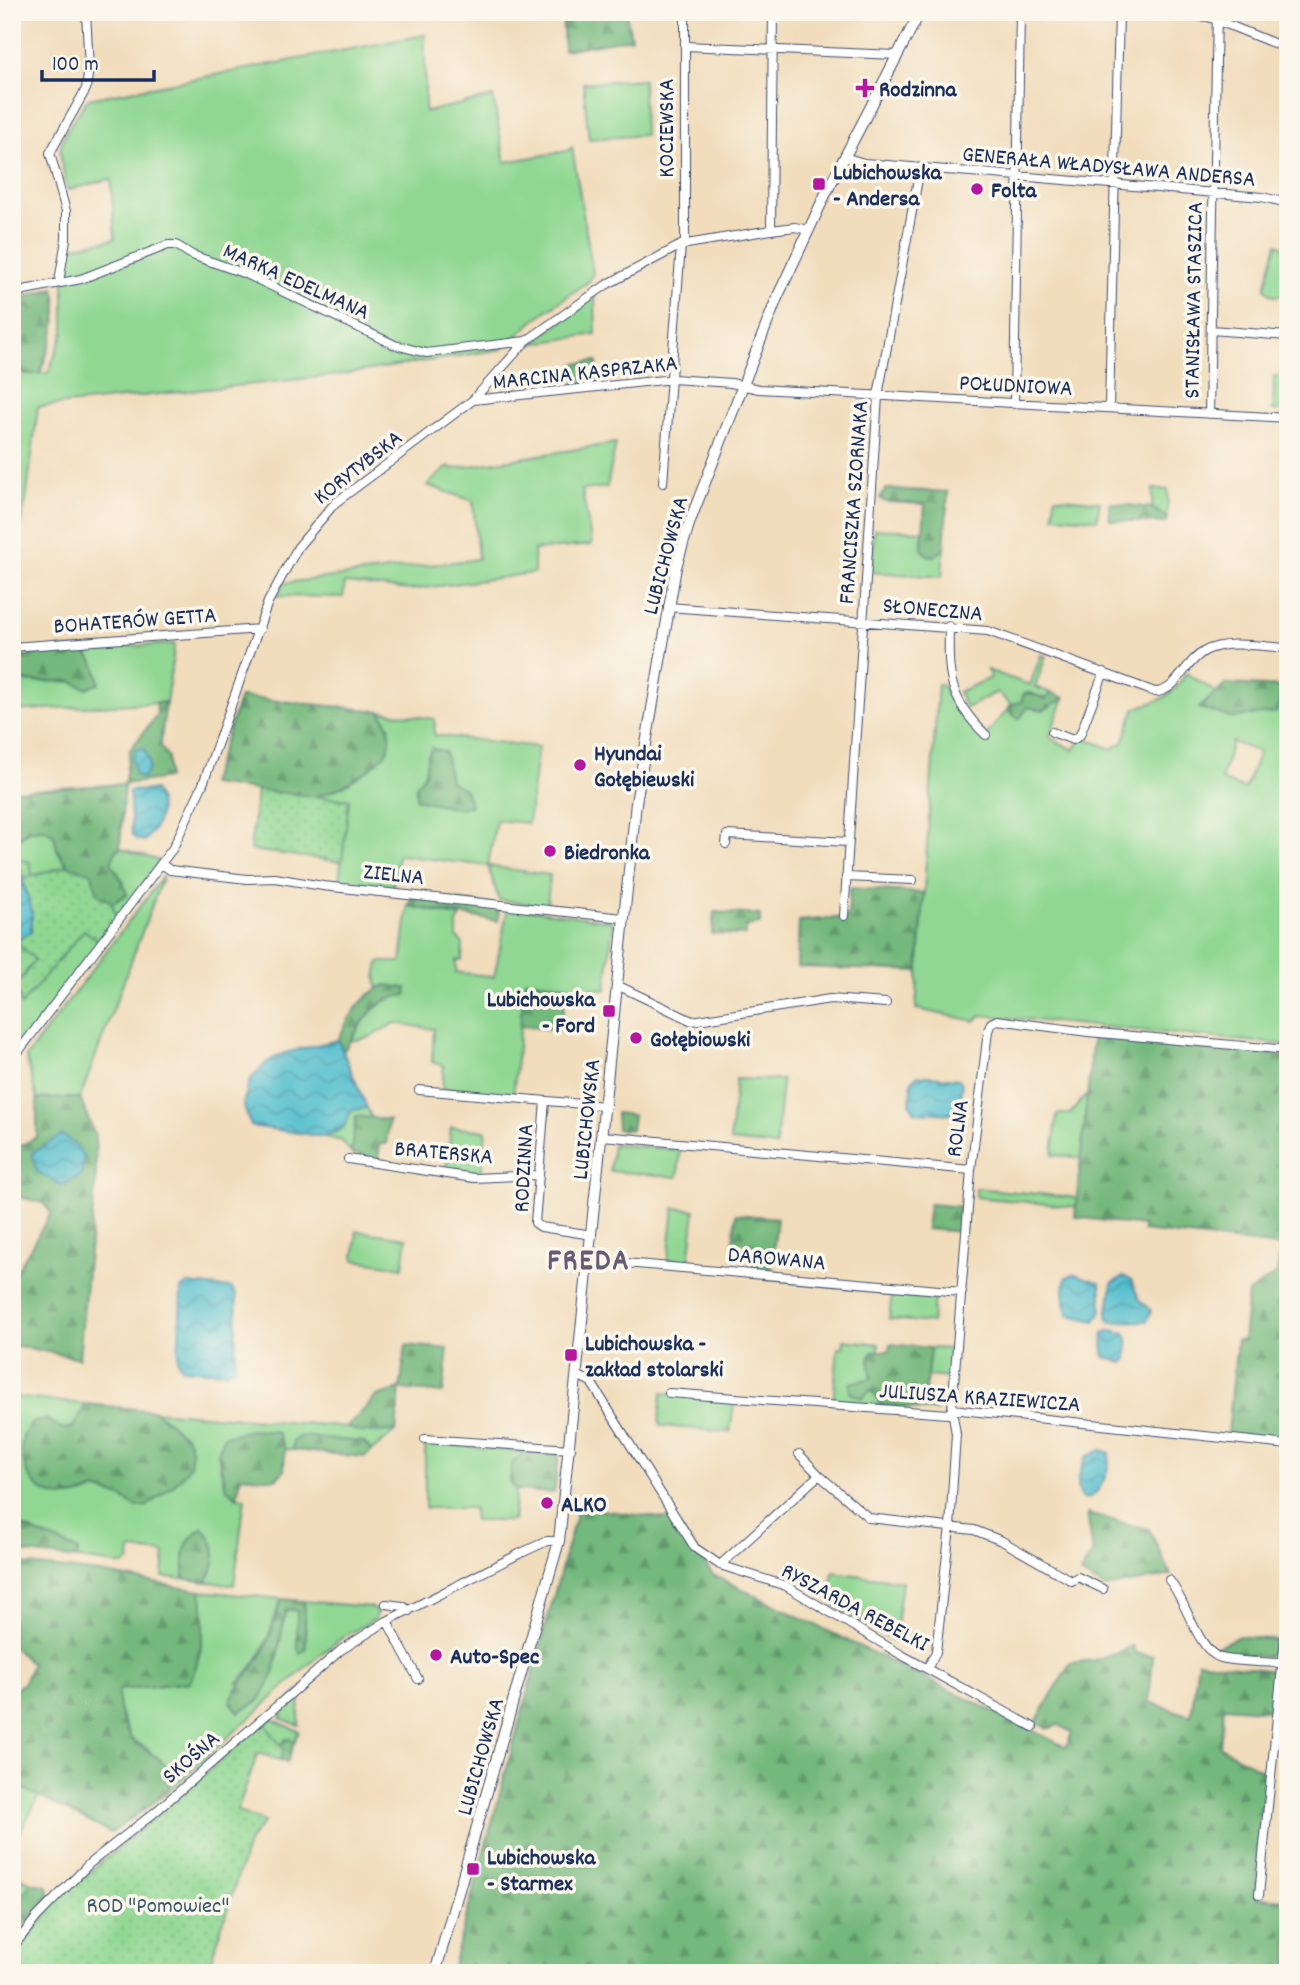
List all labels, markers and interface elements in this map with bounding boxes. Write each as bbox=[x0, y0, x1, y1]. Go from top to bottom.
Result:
scale bar bbox=[42, 38, 154, 82]
text: 100 m bbox=[52, 51, 99, 81]
place label: Rodzinna bbox=[879, 75, 957, 108]
street label: KOCIEWSKA bbox=[652, 78, 685, 178]
marker: Rodzinna bbox=[857, 80, 873, 96]
street label: GENERAŁA WŁADYSŁAWA ANDERSA bbox=[961, 139, 1257, 198]
place label: Lubichowska - Andersa bbox=[833, 158, 942, 217]
marker: Lubichowska - Andersa bbox=[811, 176, 827, 192]
place label: Folta bbox=[991, 176, 1037, 209]
marker: Folta bbox=[969, 181, 985, 197]
street label: STANISŁAWA STASZICA bbox=[1177, 201, 1214, 399]
street label: MARKA EDELMANA bbox=[217, 236, 374, 330]
street label: MARCINA KASPRZAKA bbox=[491, 348, 679, 401]
street label: POŁUDNIOWA bbox=[958, 368, 1073, 407]
street label: FRANCISZKA SZORNAKA bbox=[832, 399, 879, 605]
street label: KORYTYBSKA bbox=[308, 423, 411, 514]
street label: LUBICHOWSKA bbox=[636, 493, 699, 619]
street label: SŁONECZNA bbox=[881, 591, 984, 632]
street label: BOHATERÓW GETTA bbox=[53, 600, 218, 645]
place label: Hyundai Gołębiewski bbox=[594, 739, 695, 798]
marker: Hyundai Gołębiewski bbox=[572, 757, 588, 773]
place label: Biedronka bbox=[564, 838, 651, 871]
marker: Biedronka bbox=[542, 843, 558, 859]
street label: ZIELNA bbox=[362, 857, 426, 896]
place label: Lubichowska - Ford bbox=[487, 985, 596, 1044]
marker: Lubichowska - Ford bbox=[601, 1003, 617, 1019]
place label: Gołębiowski bbox=[650, 1025, 751, 1058]
marker: Gołębiowski bbox=[628, 1030, 644, 1046]
street label: LUBICHOWSKA bbox=[566, 1057, 611, 1181]
street label: ROLNA bbox=[939, 1098, 980, 1159]
street label: RODZINNA bbox=[507, 1123, 544, 1213]
street label: BRATERSKA bbox=[393, 1134, 494, 1175]
street label: DAROWANA bbox=[726, 1240, 827, 1281]
district label: FREDA bbox=[547, 1242, 631, 1285]
place label: Lubichowska - zakład stolarski bbox=[585, 1329, 724, 1388]
marker: Lubichowska - zakład stolarski bbox=[563, 1347, 579, 1363]
street label: JULIUSZA KRAZIEWICZA bbox=[878, 1376, 1082, 1423]
place label: ALKO bbox=[561, 1490, 607, 1523]
marker: ALKO bbox=[539, 1495, 555, 1511]
street label: RYSZARDA REBELKI bbox=[774, 1556, 934, 1662]
place label: Auto-Spec bbox=[450, 1642, 539, 1675]
marker: Auto-Spec bbox=[428, 1647, 444, 1663]
street label: LUBICHOWSKA bbox=[450, 1694, 515, 1820]
street label: SKOŚNA bbox=[156, 1724, 229, 1793]
place label: Lubichowska - Starmex bbox=[487, 1843, 596, 1902]
marker: Lubichowska - Starmex bbox=[465, 1861, 481, 1877]
park label: ROD "Pomowiec" bbox=[86, 1891, 230, 1924]

